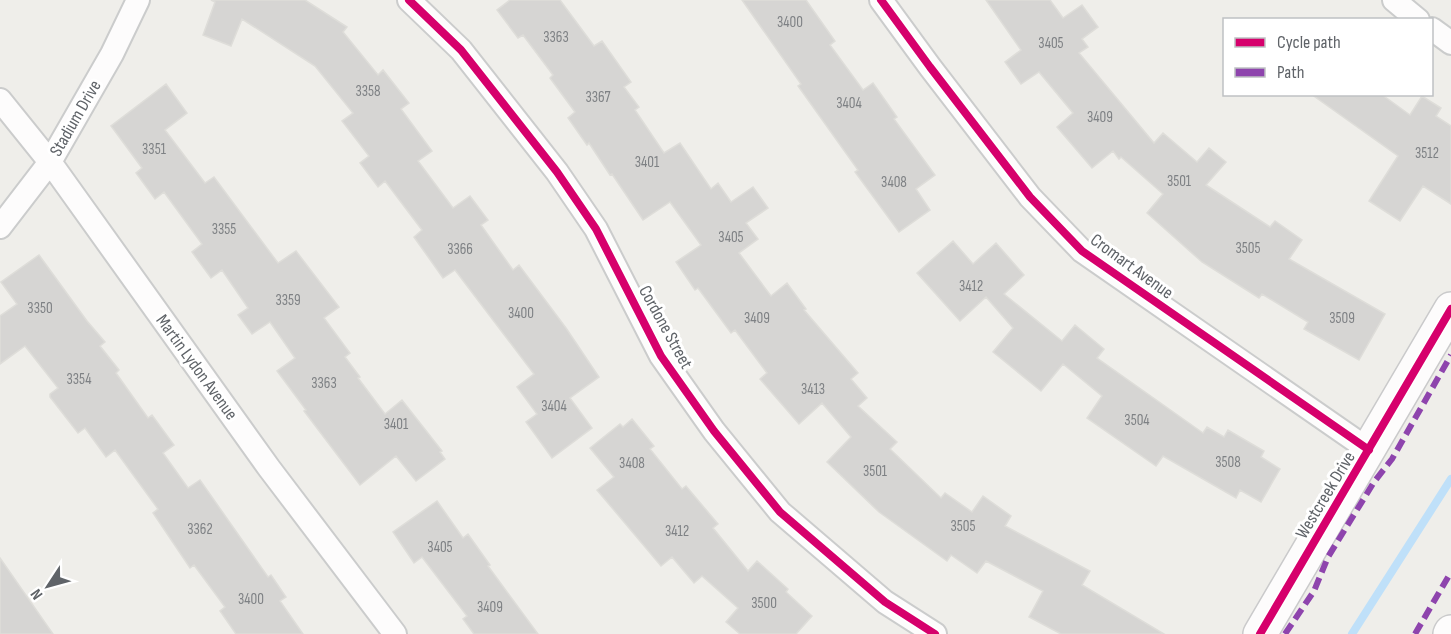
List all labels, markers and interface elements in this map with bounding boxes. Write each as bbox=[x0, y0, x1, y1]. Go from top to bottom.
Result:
house number: 3400 bbox=[777, 13, 803, 32]
legend bbox=[1223, 18, 1433, 96]
house number: 3363 bbox=[543, 28, 569, 47]
text: Cycle path bbox=[1277, 32, 1341, 53]
house number: 3405 bbox=[1038, 34, 1064, 53]
text: Path bbox=[1277, 62, 1305, 83]
street label: Stadium Drive bbox=[45, 77, 106, 160]
house number: 3358 bbox=[355, 82, 381, 101]
house number: 3367 bbox=[585, 88, 611, 107]
house number: 3404 bbox=[836, 94, 862, 113]
house number: 3409 bbox=[1087, 108, 1113, 127]
house number: 3351 bbox=[142, 140, 167, 159]
house number: 3512 bbox=[1415, 144, 1439, 163]
house number: 3401 bbox=[635, 153, 660, 172]
house number: 3501 bbox=[1167, 172, 1192, 191]
house number: 3408 bbox=[881, 173, 907, 192]
house number: 3355 bbox=[212, 220, 236, 239]
house number: 3405 bbox=[718, 228, 744, 247]
street label: Cromart Avenue bbox=[1086, 229, 1177, 303]
house number: 3505 bbox=[1235, 239, 1261, 258]
house number: 3366 bbox=[447, 240, 473, 259]
house number: 3412 bbox=[959, 277, 983, 296]
street label: Cordone Street bbox=[634, 282, 697, 373]
house number: 3359 bbox=[275, 291, 301, 310]
house number: 3350 bbox=[27, 299, 53, 318]
house number: 3400 bbox=[508, 304, 534, 323]
house number: 3409 bbox=[744, 309, 770, 328]
house number: 3509 bbox=[1329, 309, 1355, 328]
street label: Martin Lydon Avenue bbox=[151, 311, 242, 424]
house number: 3354 bbox=[67, 370, 91, 389]
house number: 3363 bbox=[311, 374, 337, 393]
house number: 3413 bbox=[801, 380, 825, 399]
house number: 3404 bbox=[541, 397, 567, 416]
house number: 3504 bbox=[1124, 411, 1150, 430]
house number: 3401 bbox=[384, 415, 409, 434]
street label: Westcreek Drive bbox=[1291, 448, 1360, 543]
house number: 3508 bbox=[1215, 453, 1241, 472]
house number: 3408 bbox=[619, 454, 645, 473]
house number: 3501 bbox=[863, 462, 888, 481]
house number: 3505 bbox=[950, 517, 976, 536]
house number: 3362 bbox=[187, 520, 213, 539]
house number: 3412 bbox=[665, 522, 689, 541]
house number: 3405 bbox=[427, 538, 453, 557]
north arrow bbox=[18, 556, 78, 616]
text: N bbox=[27, 585, 47, 603]
house number: 3400 bbox=[238, 590, 264, 609]
house number: 3500 bbox=[751, 594, 777, 613]
house number: 3409 bbox=[477, 598, 503, 617]

